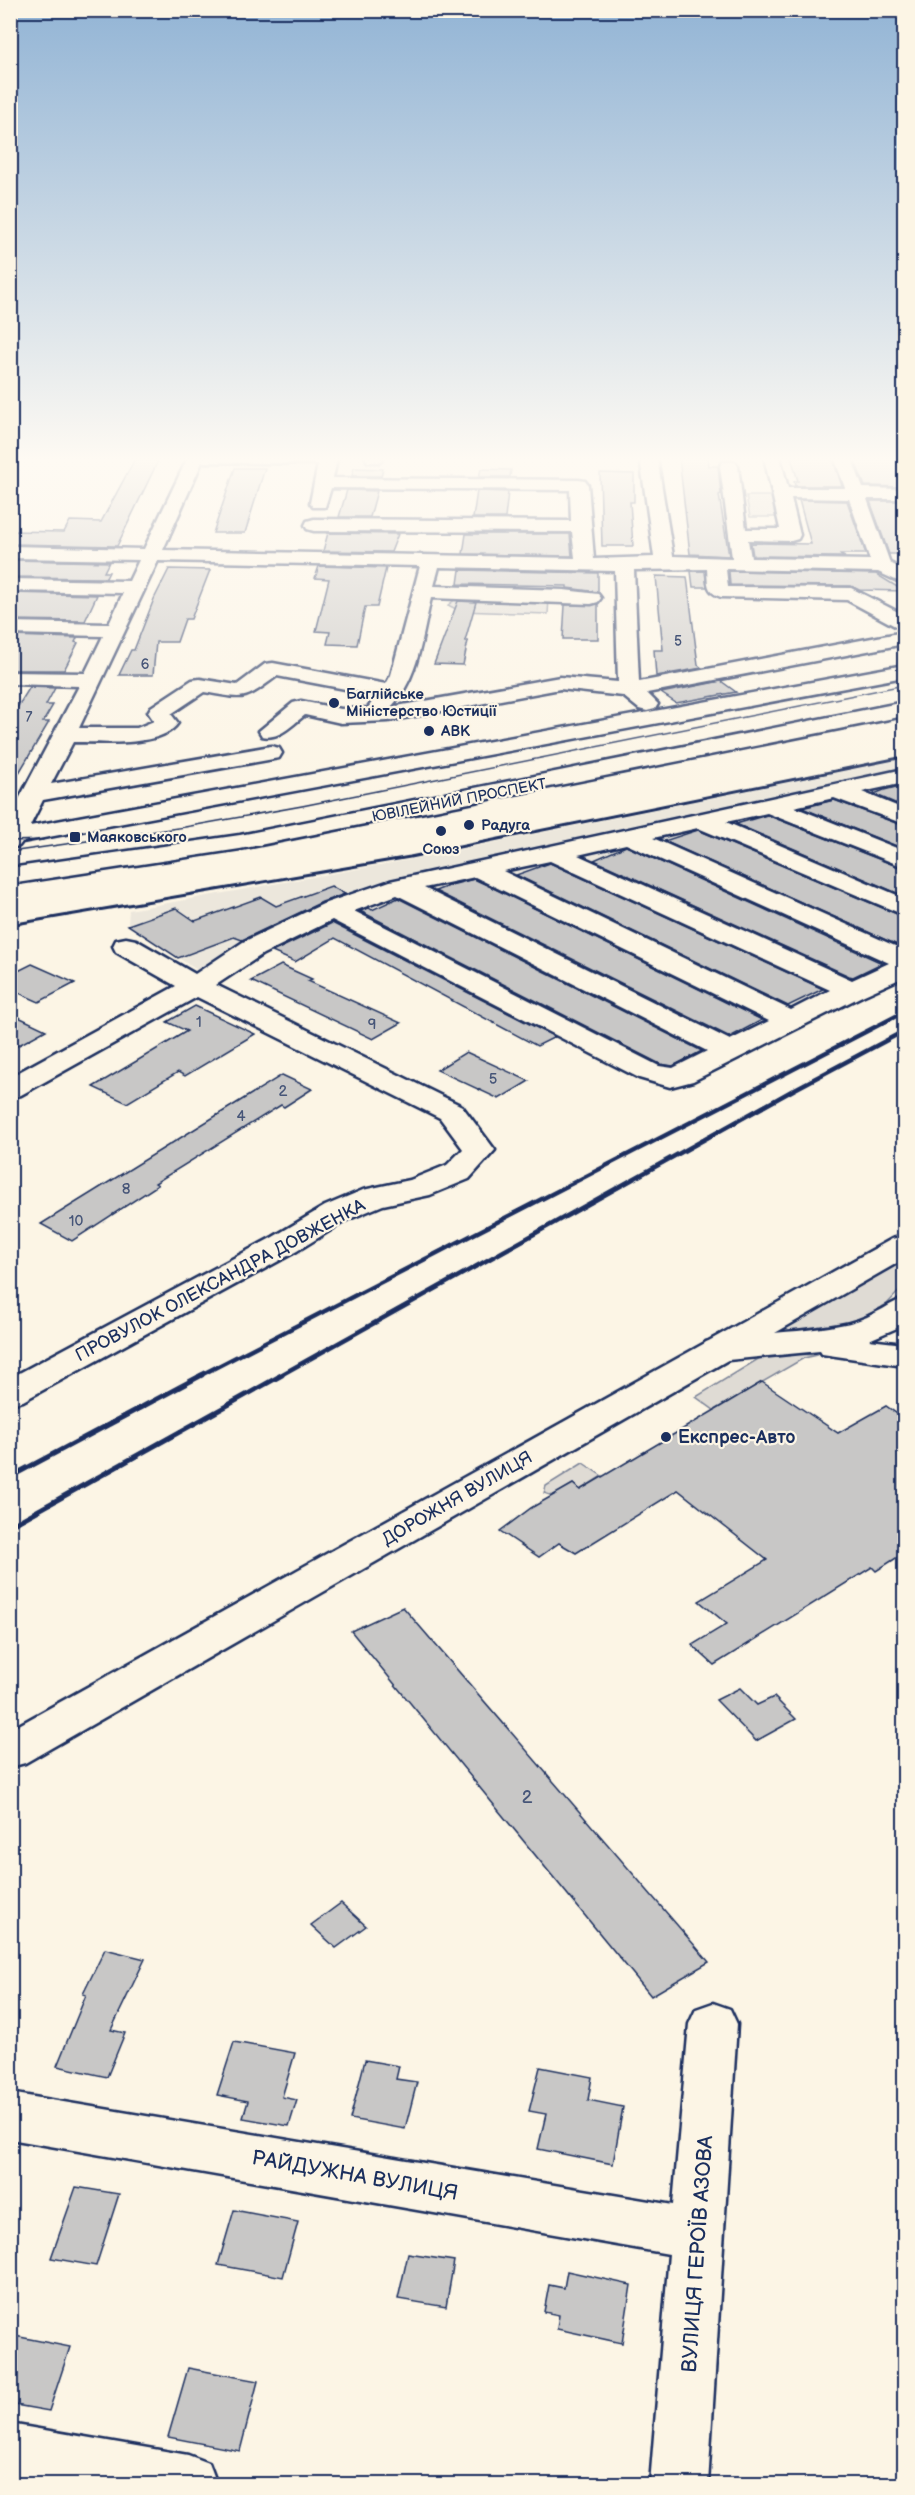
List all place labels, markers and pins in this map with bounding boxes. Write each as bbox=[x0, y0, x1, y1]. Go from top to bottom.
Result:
place label: Баглійське Міністерство Юстиції bbox=[346, 685, 498, 721]
marker: Баглійське Міністерство Юстиції bbox=[327, 696, 341, 710]
place label: АВК bbox=[440, 722, 471, 741]
marker: АВК bbox=[422, 724, 436, 738]
place label: Радуга bbox=[481, 816, 530, 835]
marker: Радуга bbox=[462, 818, 476, 832]
marker: Союз bbox=[434, 824, 448, 838]
place label: Маяковського bbox=[87, 828, 187, 847]
marker: Маяковського bbox=[68, 830, 82, 844]
place label: Союз bbox=[423, 840, 459, 859]
place label: Експрес-Авто bbox=[678, 1427, 795, 1448]
marker: Експрес-Авто bbox=[659, 1430, 673, 1444]

